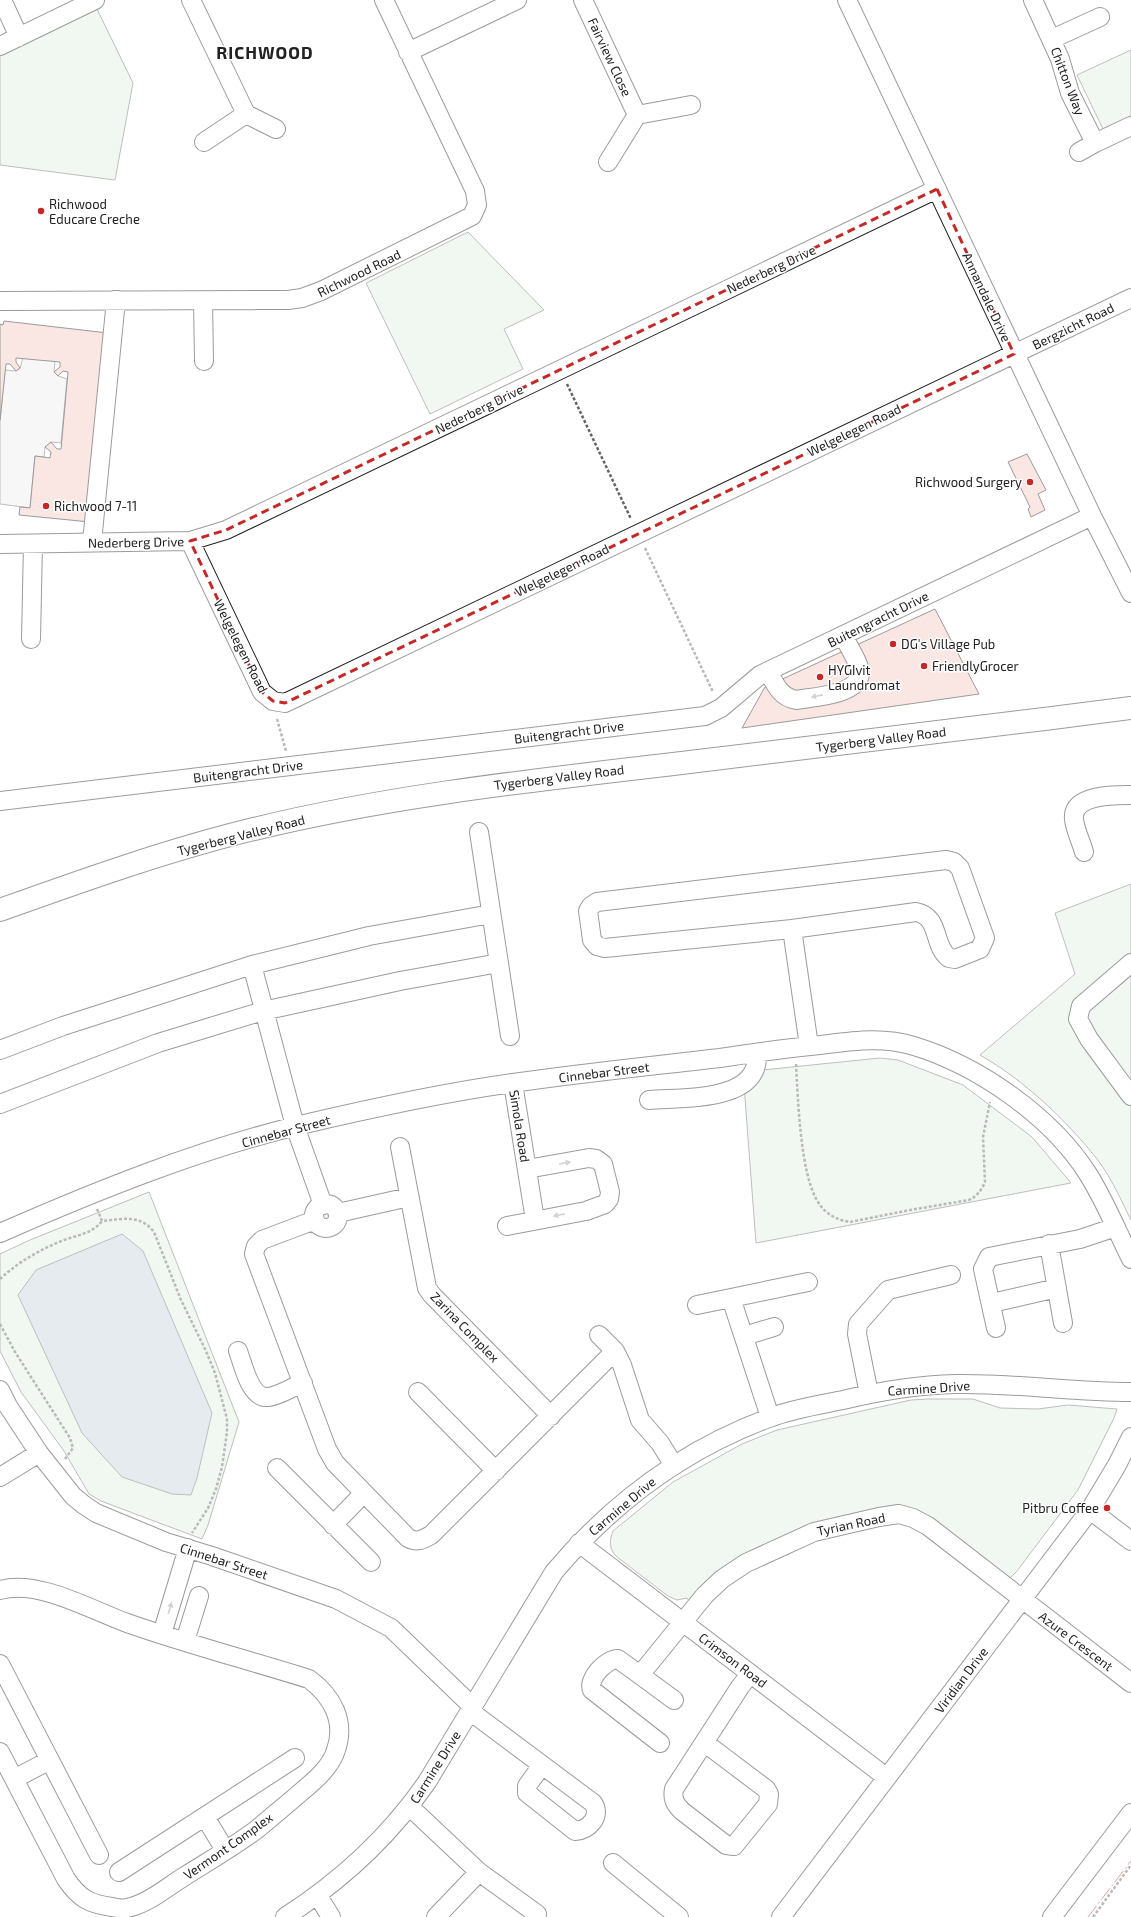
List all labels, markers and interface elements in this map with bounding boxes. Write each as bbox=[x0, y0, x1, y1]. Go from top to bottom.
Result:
street label: Fairview Close bbox=[585, 15, 635, 99]
district label: RICHWOOD bbox=[216, 42, 314, 62]
street label: Chitton Way bbox=[1048, 45, 1088, 118]
place label: Richwood Educare Creche bbox=[49, 196, 140, 227]
marker: Richwood Educare Creche bbox=[36, 206, 46, 216]
street label: Nederberg Drive bbox=[724, 241, 818, 297]
street label: Richwood Road bbox=[315, 246, 403, 300]
street label: Annandale Drive bbox=[959, 250, 1015, 344]
street label: Bergzicht Road bbox=[1029, 299, 1117, 353]
street label: Nederberg Drive bbox=[432, 381, 526, 437]
street label: Welgelegen Road bbox=[804, 400, 904, 460]
place label: Richwood Surgery bbox=[915, 474, 1022, 490]
marker: Richwood Surgery bbox=[1025, 477, 1035, 487]
place label: Richwood 7-11 bbox=[54, 498, 137, 514]
marker: Richwood 7-11 bbox=[41, 501, 51, 511]
street label: Nederberg Drive bbox=[88, 533, 184, 551]
street label: Welgelegen Road bbox=[512, 540, 612, 600]
street label: Buitengracht Drive bbox=[825, 588, 931, 650]
street label: Welgelegen Road bbox=[211, 597, 271, 695]
place label: DG's Village Pub bbox=[901, 636, 995, 652]
marker: DG's Village Pub bbox=[888, 639, 898, 649]
place label: FriendlyGrocer bbox=[932, 658, 1019, 674]
marker: FriendlyGrocer bbox=[919, 661, 929, 671]
place label: HYGIvit Laundromat bbox=[828, 662, 900, 693]
marker: HYGIvit Laundromat bbox=[815, 672, 825, 682]
one-way arrow bbox=[811, 694, 823, 700]
street label: Buitengracht Drive bbox=[513, 717, 625, 747]
street label: Tygerberg Valley Road bbox=[815, 723, 947, 755]
street label: Buitengracht Drive bbox=[192, 756, 304, 786]
street label: Tygerberg Valley Road bbox=[493, 761, 625, 793]
street label: Tygerberg Valley Road bbox=[176, 811, 306, 859]
street label: Cinnebar Street bbox=[558, 1058, 650, 1085]
street label: Simola Road bbox=[506, 1089, 534, 1163]
street label: Cinnebar Street bbox=[240, 1111, 332, 1151]
one-way arrow bbox=[559, 1159, 571, 1165]
one-way arrow bbox=[552, 1213, 565, 1219]
street label: Zarina Complex bbox=[427, 1288, 503, 1366]
street label: Carmine Drive bbox=[887, 1377, 971, 1399]
street label: Carmine Drive bbox=[585, 1473, 659, 1539]
place label: Pitbru Coffee bbox=[1022, 1500, 1099, 1516]
marker: Pitbru Coffee bbox=[1102, 1503, 1112, 1513]
street label: Tyrian Road bbox=[815, 1509, 887, 1539]
street label: Cinnebar Street bbox=[178, 1539, 270, 1583]
one-way arrow bbox=[167, 1601, 173, 1613]
street label: Azure Crescent bbox=[1036, 1608, 1116, 1674]
street label: Crimson Road bbox=[696, 1629, 770, 1691]
street label: Viridian Drive bbox=[931, 1644, 991, 1716]
street label: Carmine Drive bbox=[406, 1728, 464, 1806]
street label: Vermont Complex bbox=[180, 1809, 276, 1883]

